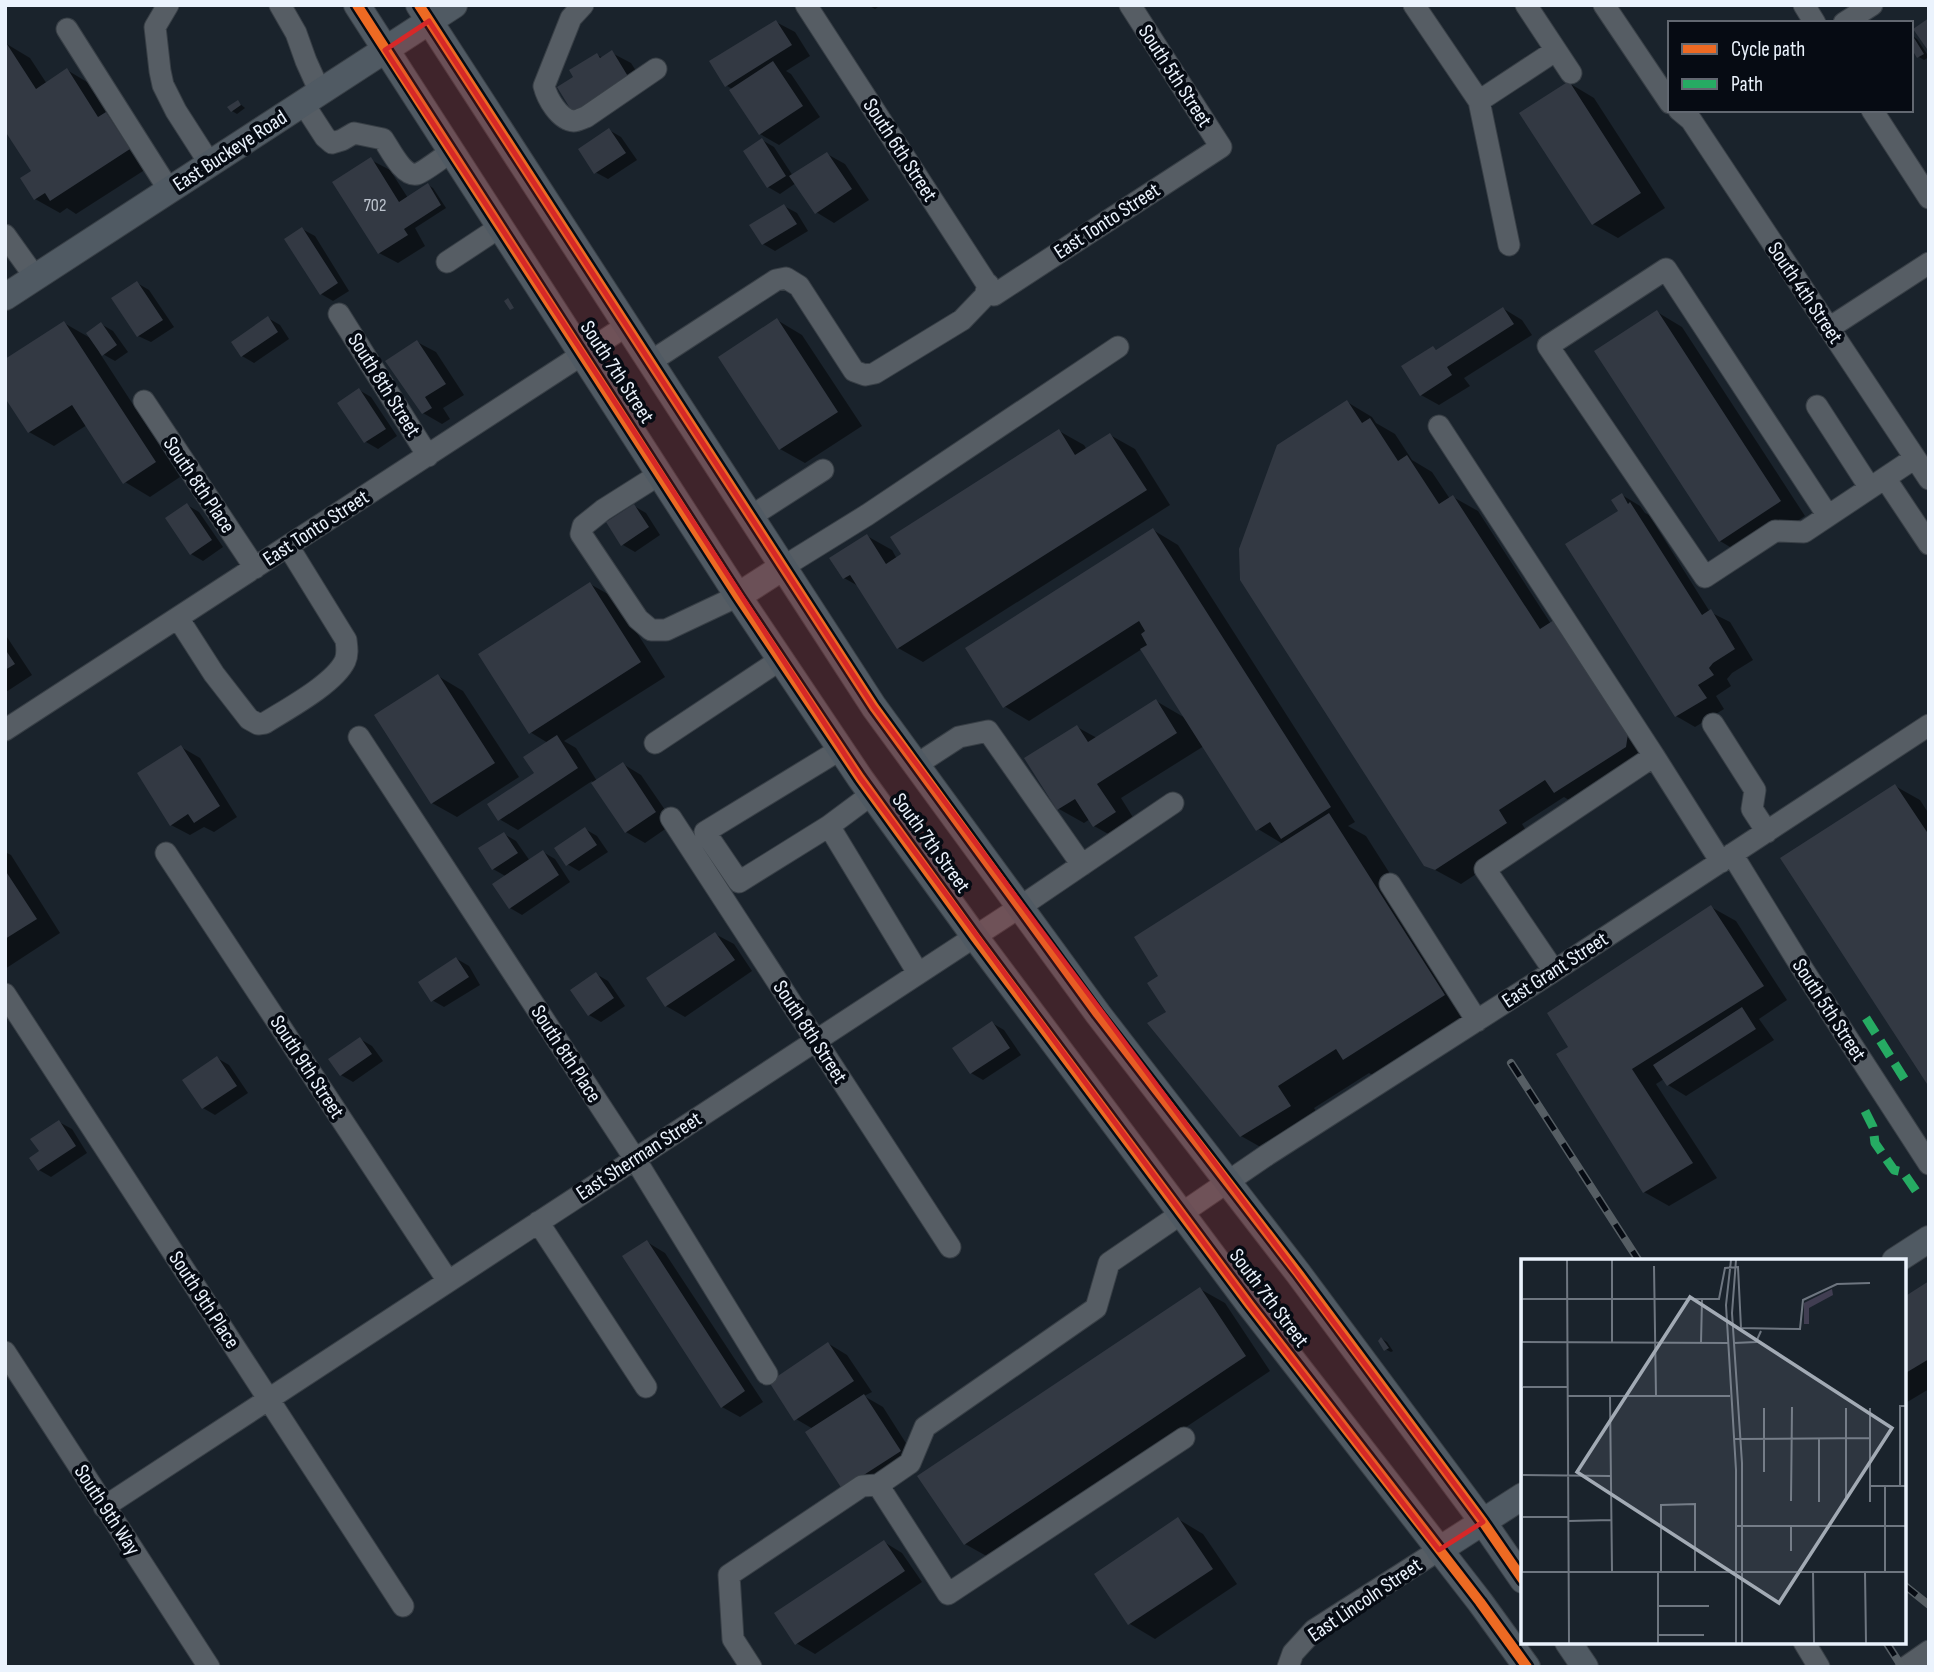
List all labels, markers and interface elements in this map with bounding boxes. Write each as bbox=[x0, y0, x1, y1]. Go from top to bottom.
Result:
street label: South 5th Street bbox=[1133, 20, 1217, 132]
legend bbox=[1668, 21, 1913, 112]
text: Cycle path bbox=[1731, 37, 1805, 62]
text: Path bbox=[1731, 72, 1763, 97]
street label: South 6th Street bbox=[858, 94, 942, 206]
street label: East Buckeye Road bbox=[168, 105, 292, 197]
street label: East Tonto Street bbox=[1049, 177, 1165, 265]
house number: 702 bbox=[364, 195, 386, 216]
street label: South 4th Street bbox=[1762, 237, 1848, 349]
street label: South 7th Street bbox=[575, 316, 659, 428]
street label: South 8th Street bbox=[342, 329, 426, 441]
street label: South 8th Place bbox=[158, 432, 240, 538]
street label: East Tonto Street bbox=[258, 484, 374, 572]
street label: South 7th Street bbox=[887, 788, 975, 898]
street label: East Grant Street bbox=[1497, 927, 1613, 1013]
street label: South 5th Street bbox=[1787, 954, 1871, 1066]
street label: South 8th Street bbox=[768, 976, 852, 1088]
street label: South 8th Place bbox=[525, 1001, 607, 1107]
street label: South 9th Street bbox=[264, 1011, 350, 1123]
street label: East Sherman Street bbox=[572, 1106, 706, 1206]
street label: South 7th Street bbox=[1224, 1244, 1314, 1352]
street label: South 9th Place bbox=[163, 1247, 245, 1353]
inset map bbox=[1521, 1259, 1906, 1644]
street label: South 9th Way bbox=[69, 1460, 145, 1560]
street label: East Lincoln Street bbox=[1303, 1553, 1427, 1647]

